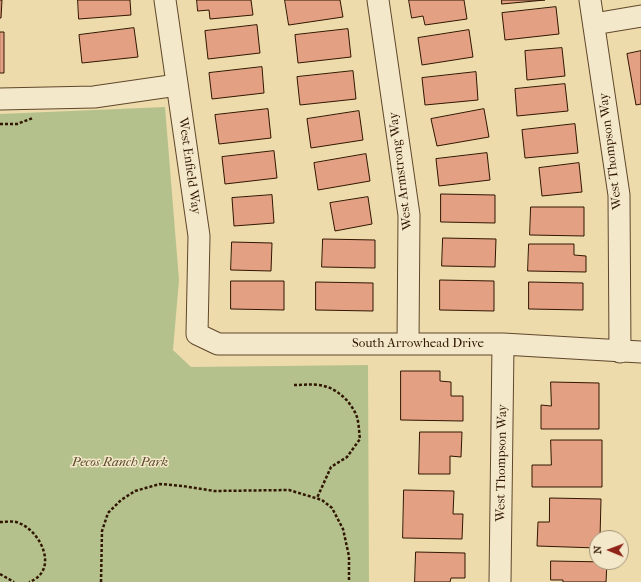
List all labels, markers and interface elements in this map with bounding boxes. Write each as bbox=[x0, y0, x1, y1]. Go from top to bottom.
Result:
street label: West Thompson Way bbox=[596, 92, 626, 210]
street label: West Armstrong Way bbox=[386, 111, 416, 231]
street label: West Enfield Way bbox=[174, 117, 204, 215]
street label: South Arrowhead Drive bbox=[352, 336, 484, 352]
street label: West Thompson Way bbox=[493, 404, 511, 522]
park label: Pecos Ranch Park bbox=[72, 455, 168, 471]
north arrow bbox=[589, 530, 629, 570]
text: N bbox=[591, 546, 604, 554]

